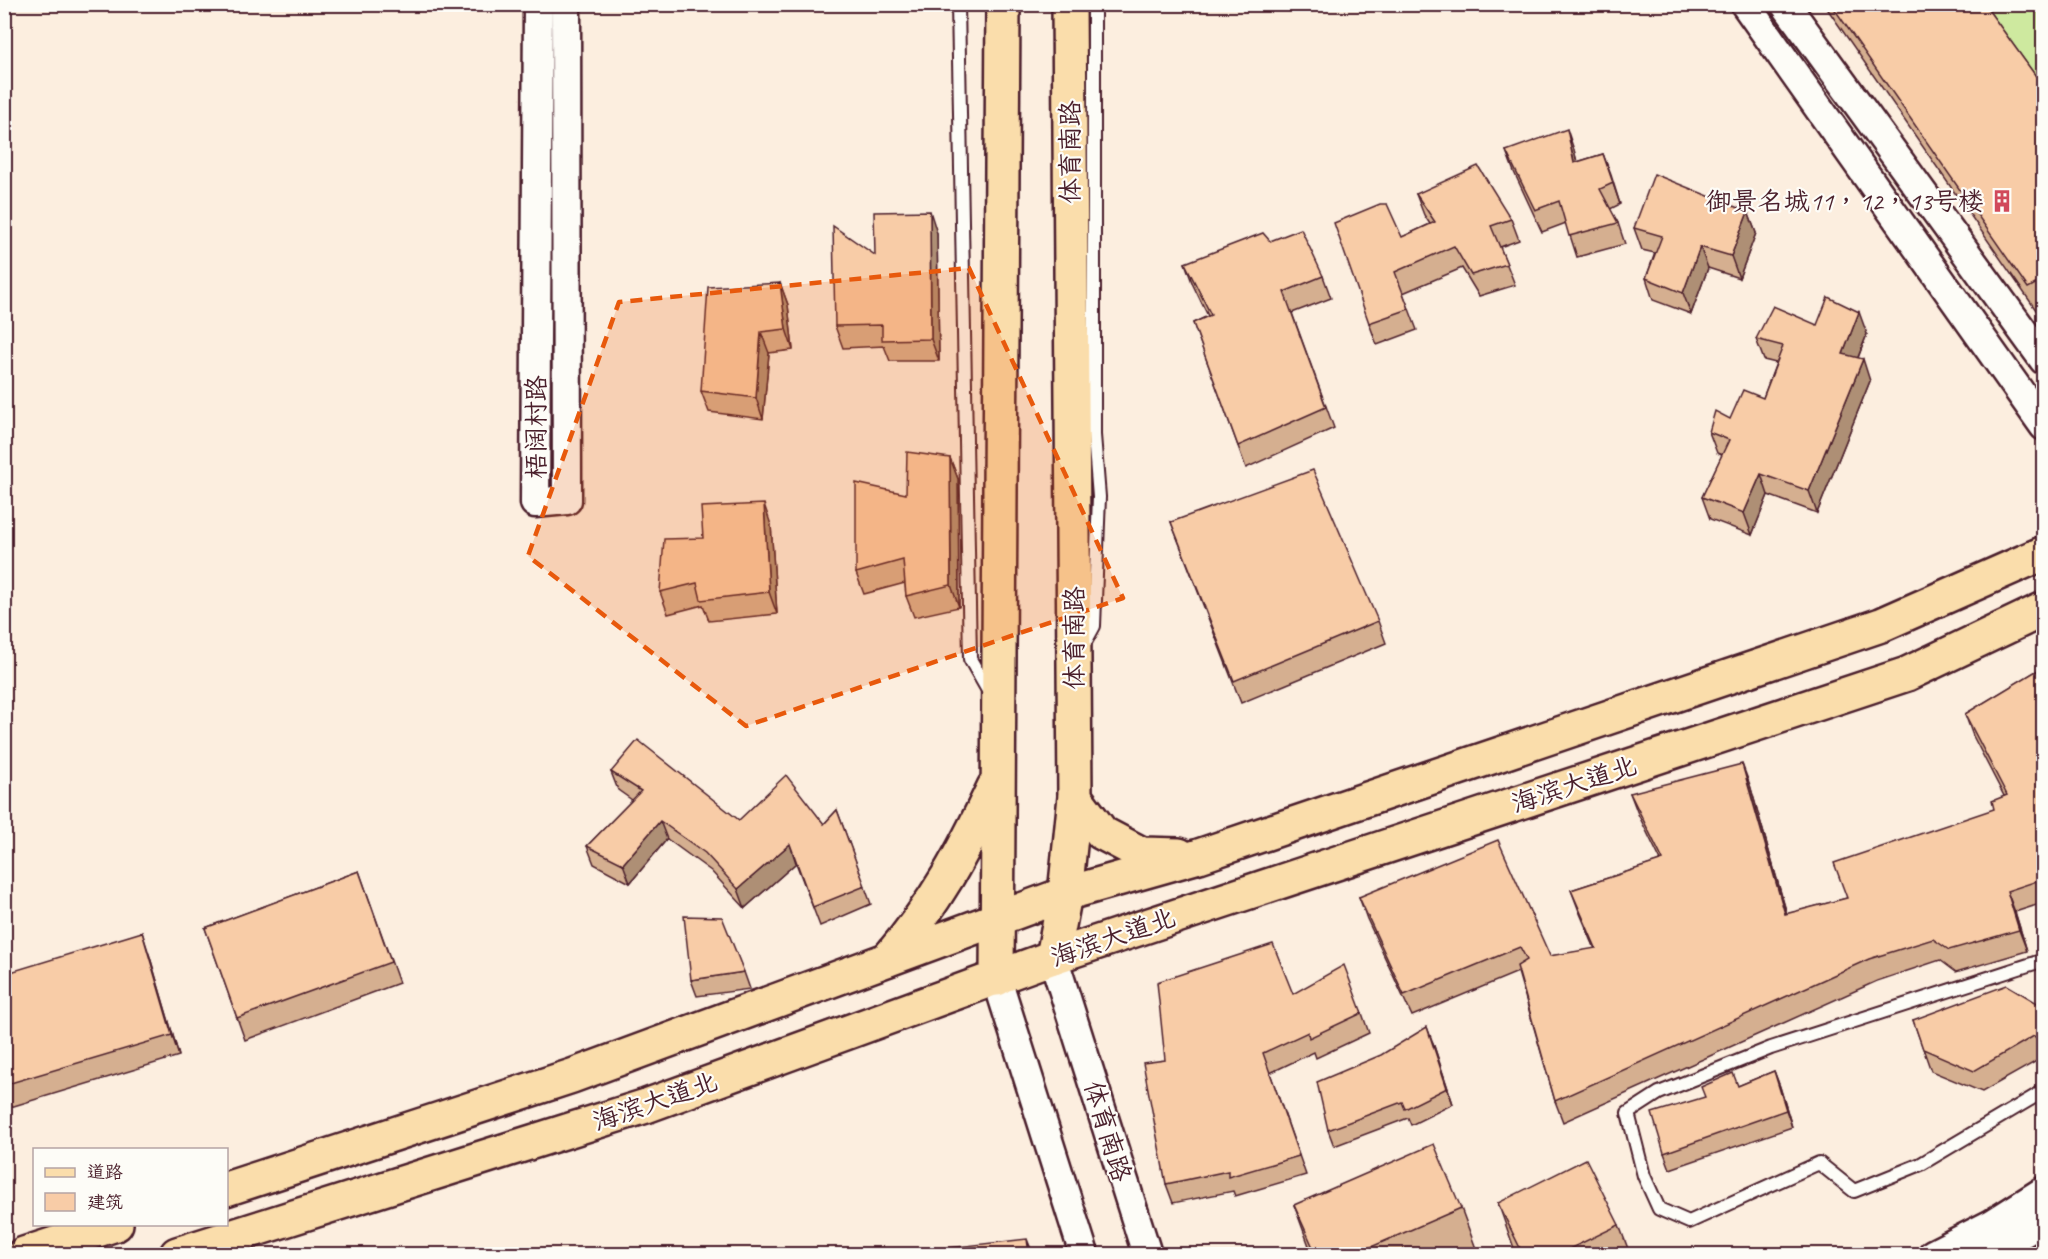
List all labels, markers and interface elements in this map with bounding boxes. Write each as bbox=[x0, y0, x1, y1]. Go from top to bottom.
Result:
street label: 体育南路 bbox=[1054, 100, 1087, 204]
place label: 御景名城11，12，13号楼 bbox=[1706, 185, 1984, 218]
building icon: 御景名城11，12，13号楼 bbox=[1989, 188, 2015, 214]
street label: 梧阔村路 bbox=[520, 375, 553, 479]
street label: 体育南路 bbox=[1058, 586, 1091, 690]
street label: 海滨大道北 bbox=[1507, 749, 1641, 820]
street label: 海滨大道北 bbox=[1046, 901, 1180, 974]
street label: 海滨大道北 bbox=[588, 1065, 722, 1138]
street label: 体育南路 bbox=[1077, 1077, 1139, 1186]
legend bbox=[33, 1148, 228, 1226]
text: 道路 bbox=[87, 1161, 123, 1183]
text: 建筑 bbox=[87, 1191, 123, 1213]

